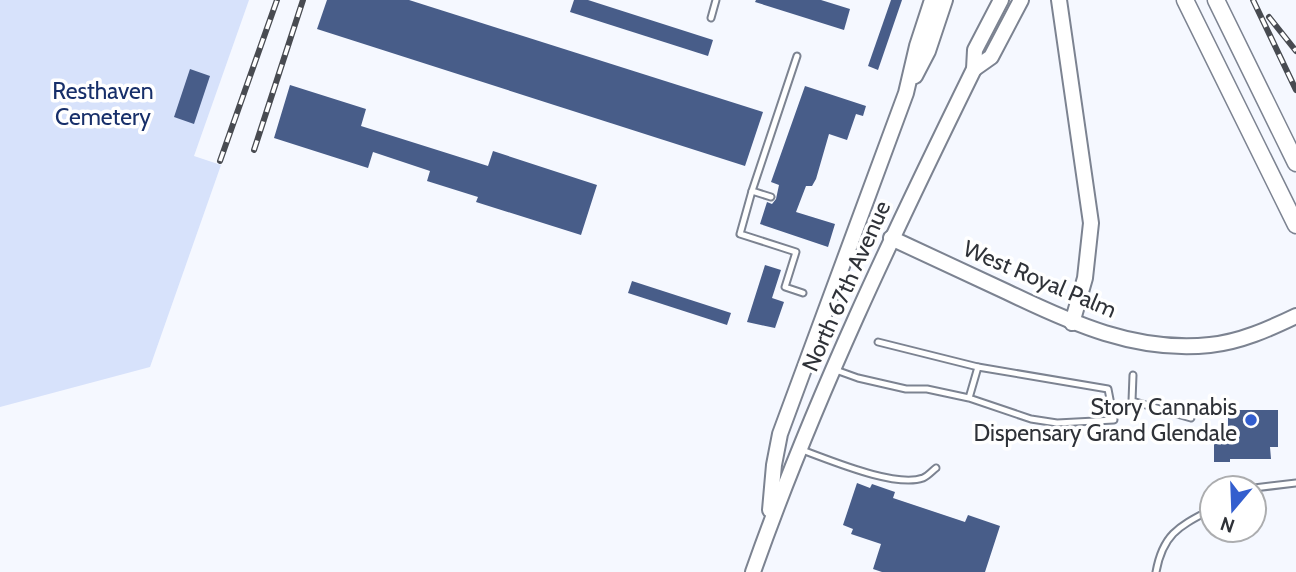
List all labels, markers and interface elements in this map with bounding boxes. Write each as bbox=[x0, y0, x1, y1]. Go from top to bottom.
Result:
park label: Resthaven Cemetery bbox=[52, 77, 154, 131]
street label: North 67th Avenue bbox=[796, 196, 896, 376]
street label: West Royal Palm bbox=[959, 234, 1121, 324]
place label: Story Cannabis Dispensary Grand Glendale bbox=[974, 393, 1237, 447]
marker: Story Cannabis Dispensary Grand Glendale bbox=[1243, 412, 1259, 428]
north arrow bbox=[1198, 474, 1268, 544]
text: N bbox=[1218, 512, 1238, 538]

